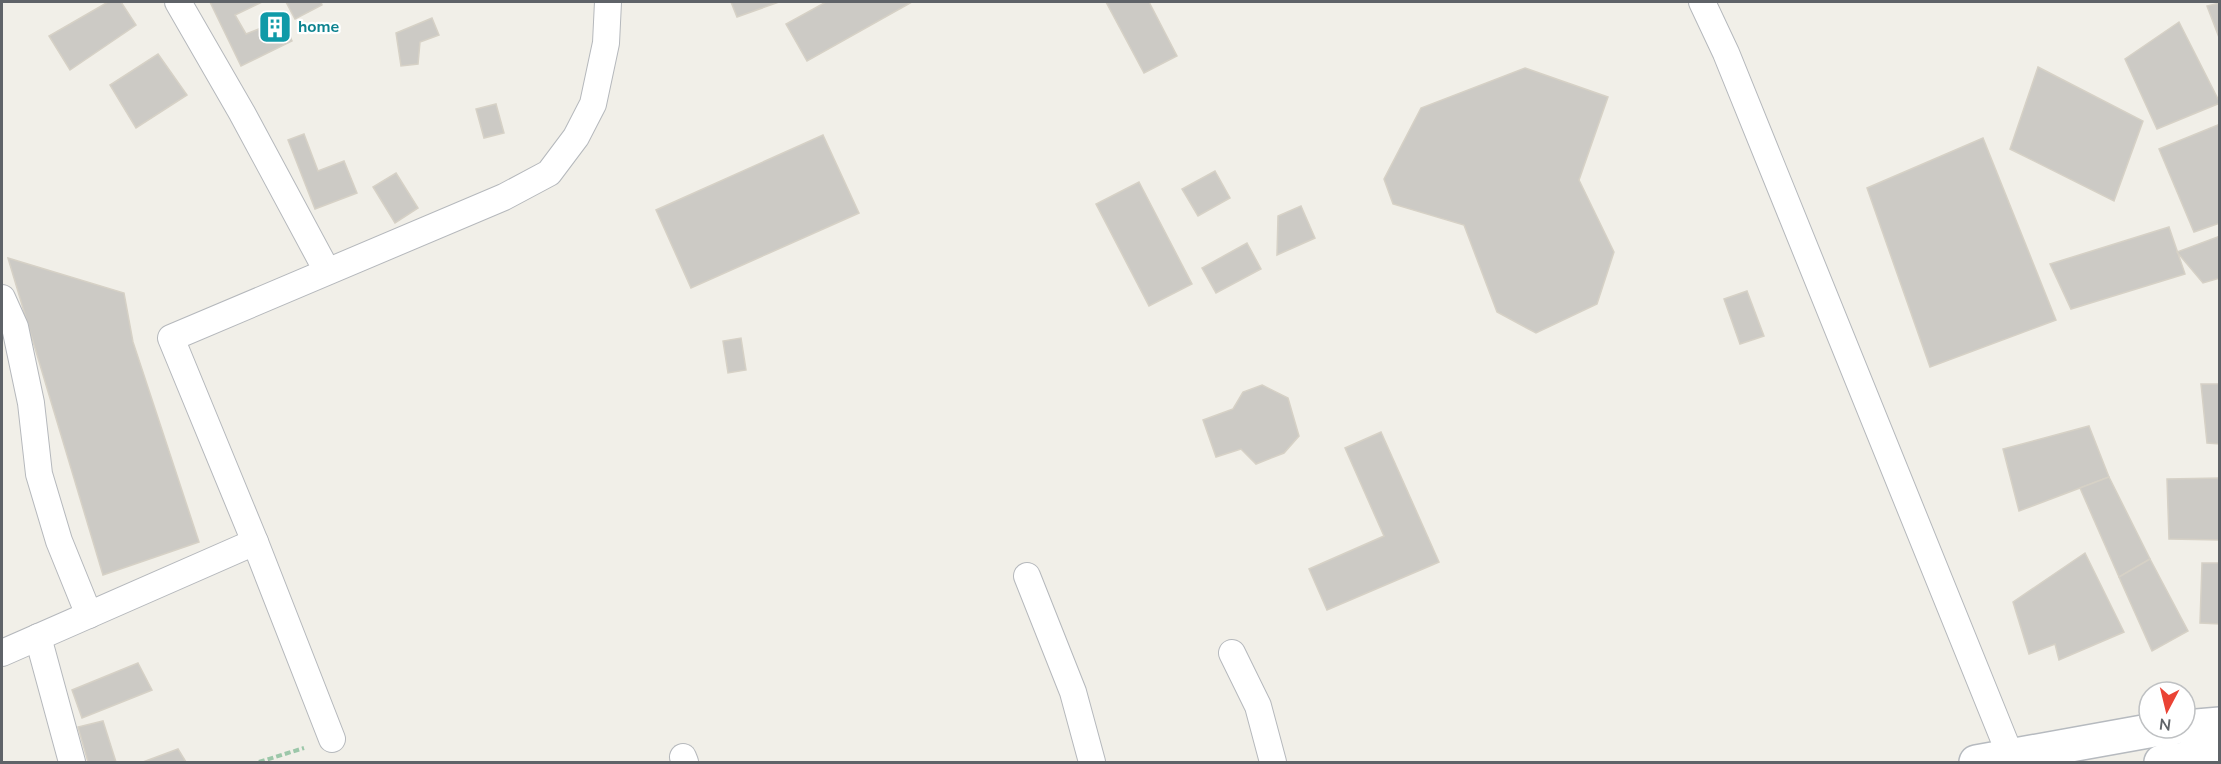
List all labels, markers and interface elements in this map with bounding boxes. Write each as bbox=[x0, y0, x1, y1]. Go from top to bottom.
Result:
building icon: home bbox=[257, 9, 293, 45]
place label: home bbox=[298, 16, 340, 38]
north arrow bbox=[2137, 680, 2197, 740]
text: N bbox=[2158, 712, 2173, 736]

